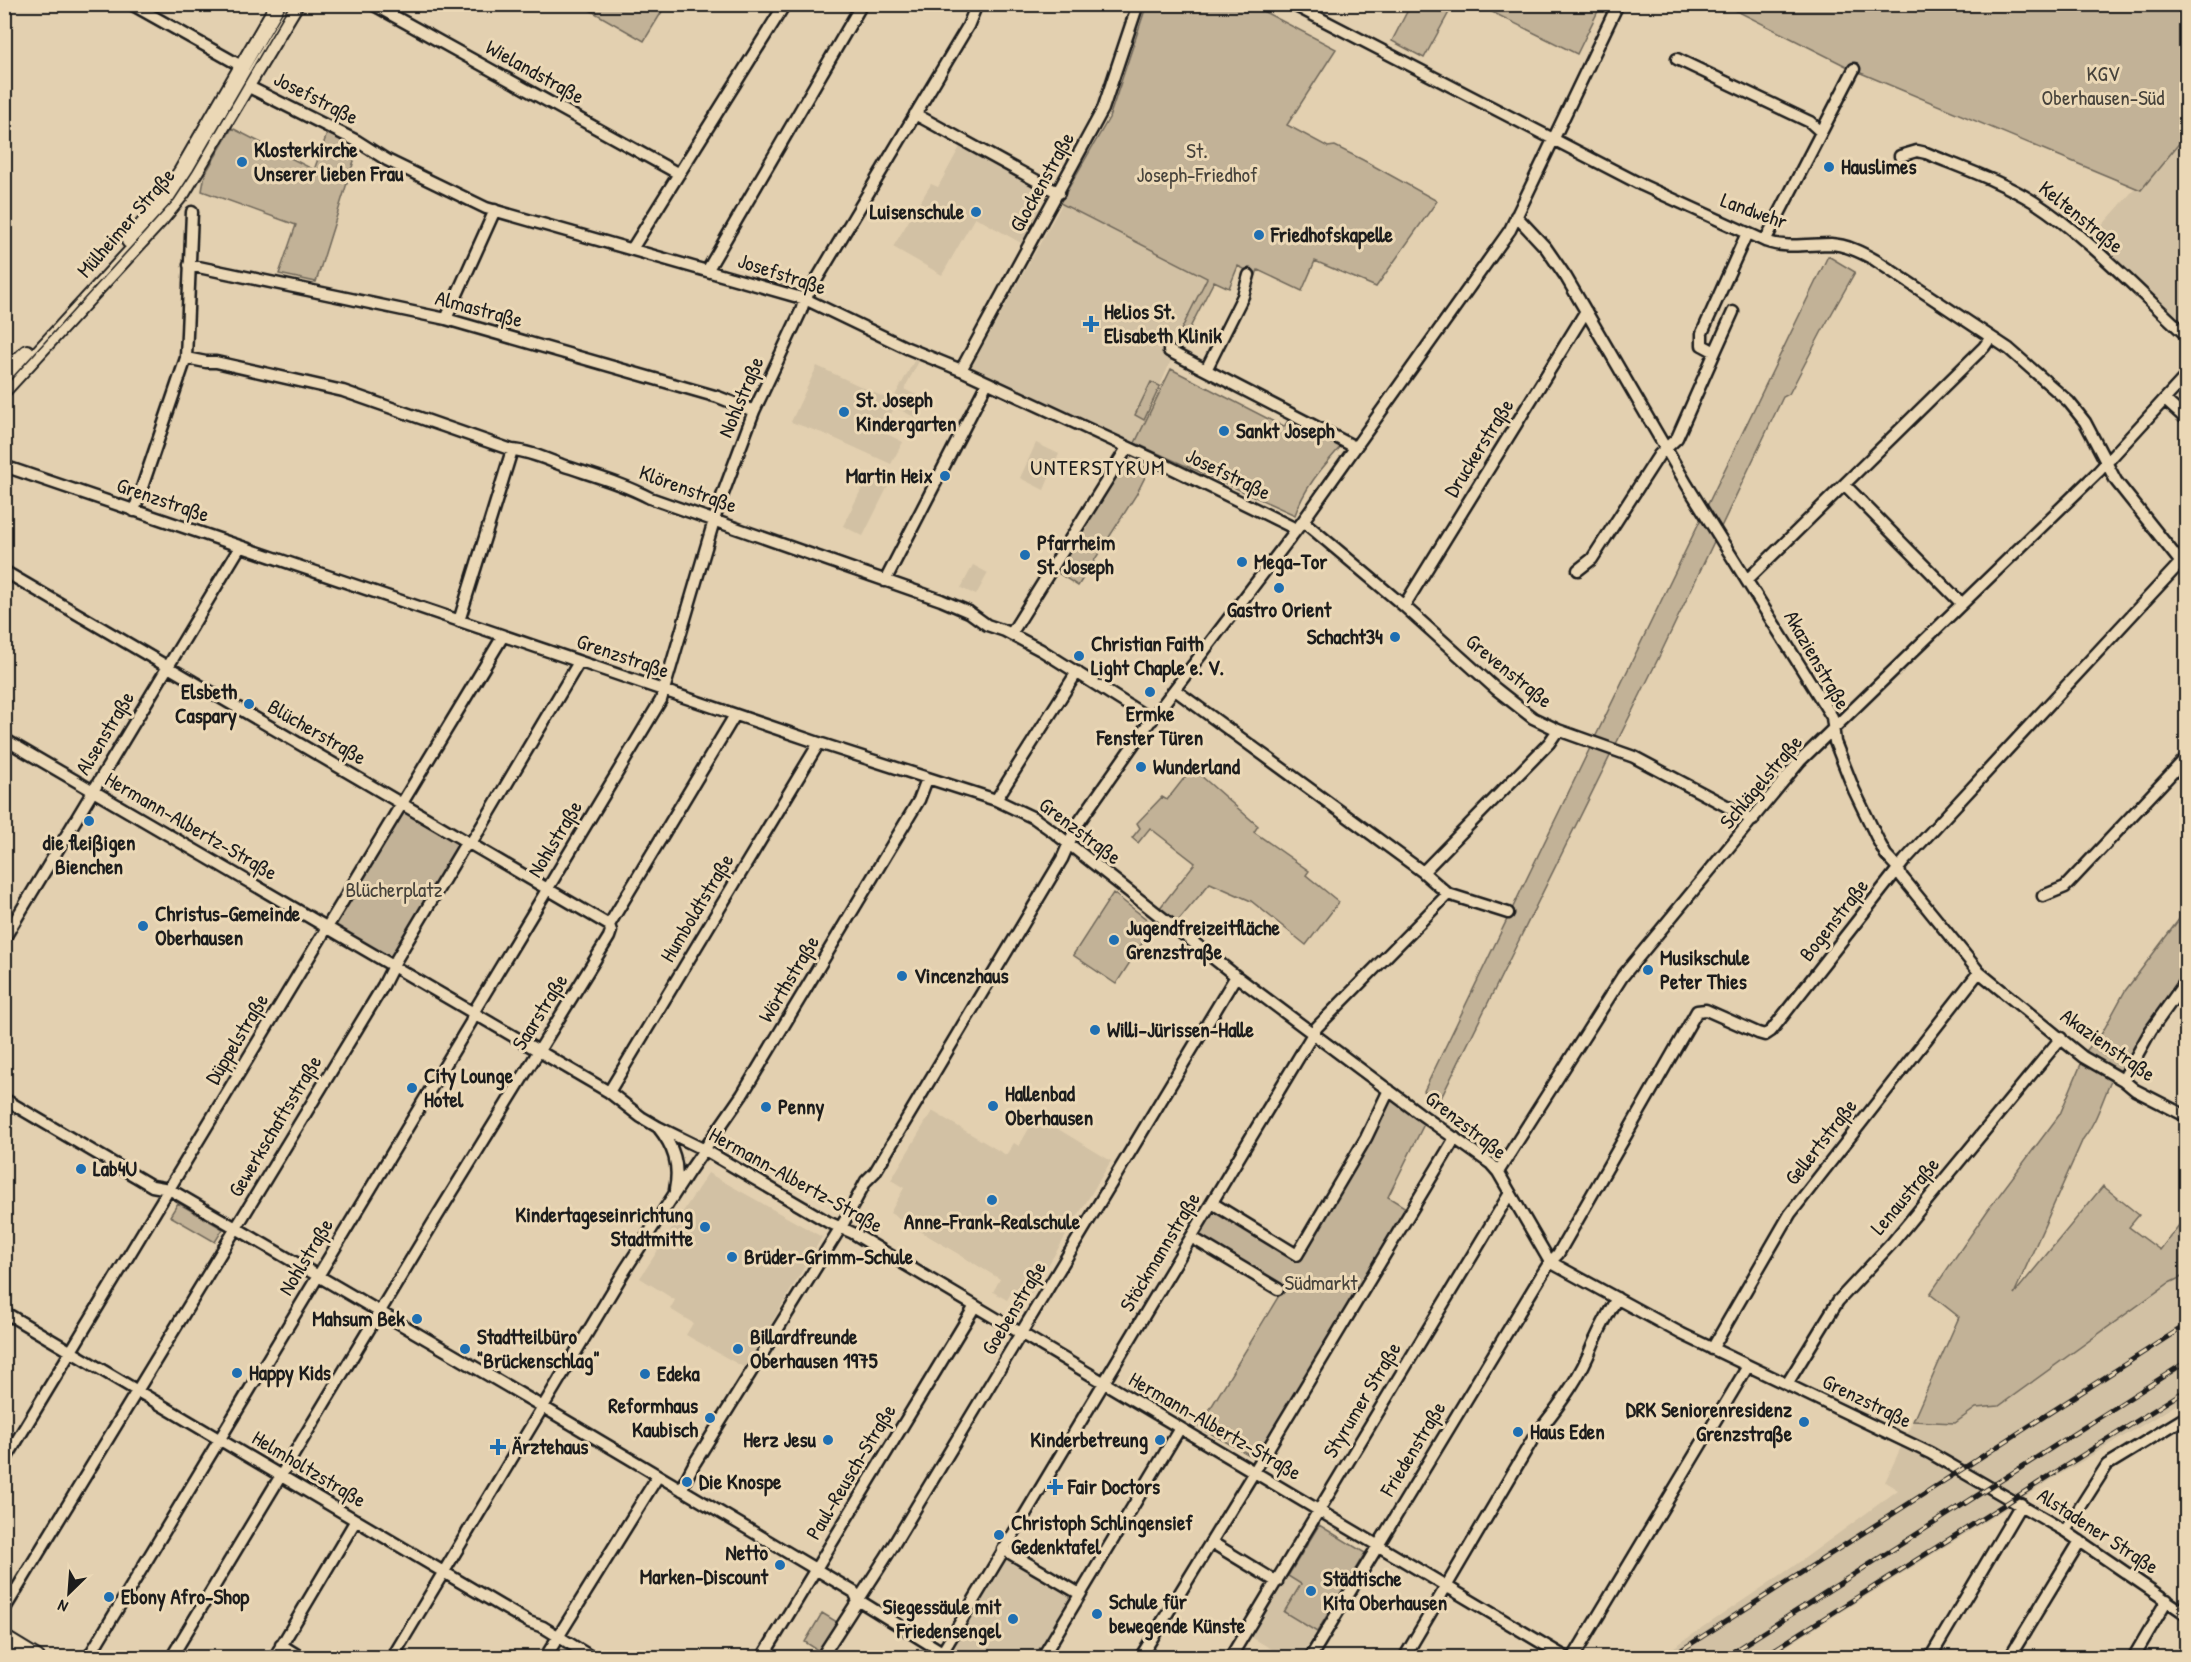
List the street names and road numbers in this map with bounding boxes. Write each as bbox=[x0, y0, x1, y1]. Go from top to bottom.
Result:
street label: Wielandstraße bbox=[481, 33, 590, 111]
street label: Josefstraße bbox=[269, 64, 363, 131]
street label: Glockenstraße bbox=[1002, 127, 1081, 237]
street label: Mülheimer Straße bbox=[70, 162, 181, 284]
street label: Keltenstraße bbox=[2033, 174, 2130, 260]
street label: Landwehr bbox=[1717, 185, 1791, 236]
street label: Josefstraße bbox=[734, 246, 830, 301]
street label: Almastraße bbox=[432, 283, 526, 334]
street label: Nohlstraße bbox=[711, 352, 771, 442]
street label: Druckerstraße bbox=[1437, 393, 1520, 502]
street label: Josefstraße bbox=[1181, 441, 1276, 507]
street label: Klörenstraße bbox=[635, 457, 741, 520]
street label: Grenzstraße bbox=[113, 470, 213, 529]
street label: Akazienstraße bbox=[1777, 605, 1857, 715]
street label: Grenzstraße bbox=[573, 626, 673, 685]
street label: Grevenstraße bbox=[1460, 627, 1559, 715]
street label: Alsenstraße bbox=[68, 685, 141, 780]
street label: Blücherstraße bbox=[263, 692, 372, 771]
street label: Schlägelstraße bbox=[1713, 728, 1809, 835]
street label: Hermann-Albertz-Straße bbox=[100, 764, 283, 887]
street label: Grenzstraße bbox=[1033, 790, 1127, 871]
street label: Nohlstraße bbox=[520, 795, 589, 883]
street label: Humboldtstraße bbox=[653, 848, 740, 967]
street label: Bogenstraße bbox=[1792, 872, 1875, 967]
street label: Wörthstraße bbox=[751, 930, 826, 1028]
street label: Saarstraße bbox=[505, 968, 574, 1056]
street label: Düppelstraße bbox=[198, 988, 275, 1090]
street label: Akazienstraße bbox=[2055, 1001, 2162, 1088]
street label: Gewerkschaftsstraße bbox=[221, 1049, 328, 1202]
street label: Grenzstraße bbox=[1420, 1084, 1513, 1166]
street label: Gellertstraße bbox=[1778, 1092, 1864, 1191]
street label: Hermann-Albertz-Straße bbox=[704, 1120, 888, 1239]
street label: Lenaustraße bbox=[1863, 1151, 1946, 1241]
street label: Stöckmannstraße bbox=[1112, 1187, 1207, 1317]
street label: Nohlstraße bbox=[271, 1213, 340, 1301]
street label: Goebenstraße bbox=[974, 1255, 1053, 1360]
street label: Styrumer Straße bbox=[1316, 1336, 1408, 1463]
street label: Hermann-Albertz-Straße bbox=[1124, 1364, 1307, 1487]
street label: Grenzstraße bbox=[1818, 1366, 1917, 1435]
street label: Friedenstraße bbox=[1372, 1396, 1452, 1503]
street label: Paul-Reusch-Straße bbox=[799, 1399, 902, 1545]
street label: Helmholtzstraße bbox=[247, 1423, 372, 1514]
street label: Alstadener Straße bbox=[2032, 1480, 2165, 1581]

